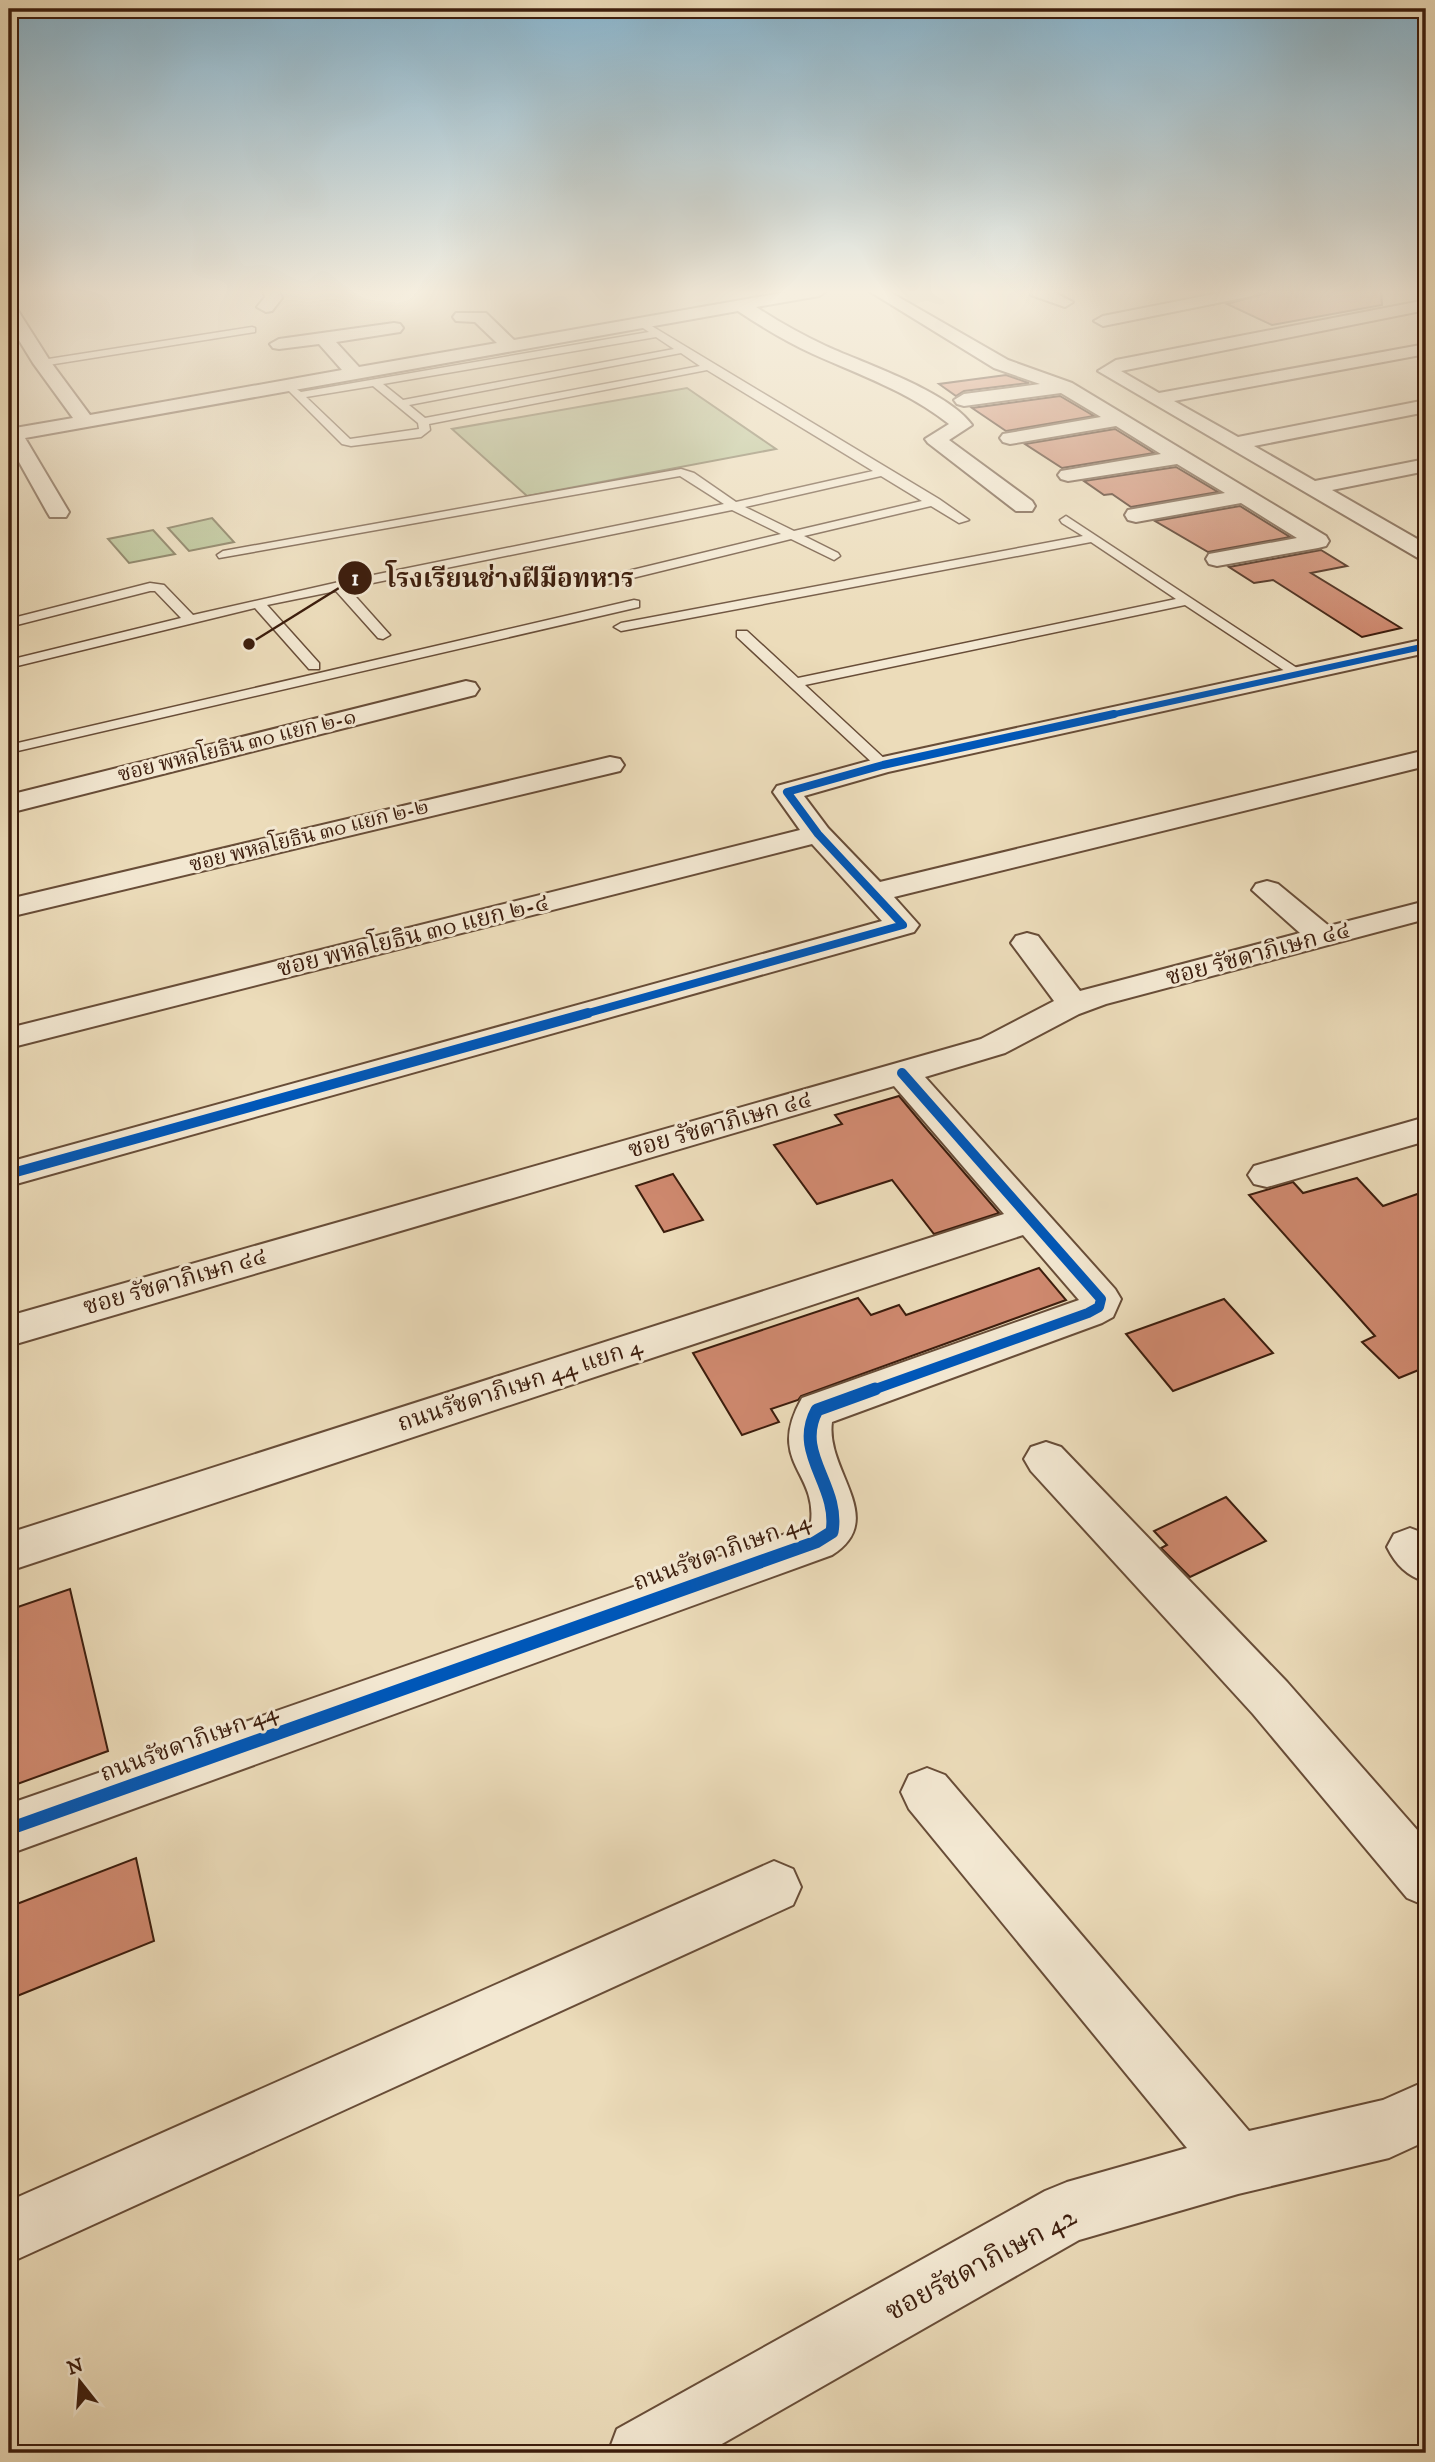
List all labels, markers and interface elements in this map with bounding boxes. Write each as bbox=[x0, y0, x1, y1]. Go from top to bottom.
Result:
callout: โรงเรียนช่างฝีมือทหาร bbox=[337, 555, 648, 602]
text: โรงเรียนช่างฝีมือทหาร bbox=[385, 560, 634, 596]
text: 1 bbox=[351, 566, 359, 592]
street label: ซอย พหลโยธิน ๓๐ แยก ๒-๑ bbox=[115, 701, 359, 788]
street label: ซอย พหลโยธิน ๓๐ แยก ๒-๒ bbox=[186, 791, 431, 878]
street label: ซอย พหลโยธิน ๓๐ แยก ๒-๔ bbox=[273, 884, 552, 984]
street label: ซอย รัชดาภิเษก ๔๔ bbox=[1163, 915, 1353, 993]
street label: ซอย รัชดาภิเษก ๔๔ bbox=[625, 1084, 815, 1166]
street label: ซอย รัชดาภิเษก ๔๔ bbox=[80, 1241, 270, 1323]
street label: ถนนรัชดาภิเษก 44 แยก 4 bbox=[394, 1331, 647, 1439]
street label: ถนนรัชดาภิเษก 44 bbox=[629, 1506, 816, 1598]
street label: ถนนรัชดาภิเษก 44 bbox=[96, 1697, 283, 1789]
street label: ซอยรัชดาภิเษก 42 bbox=[879, 2199, 1083, 2329]
north arrow bbox=[46, 2346, 116, 2416]
text: N bbox=[65, 2354, 87, 2380]

